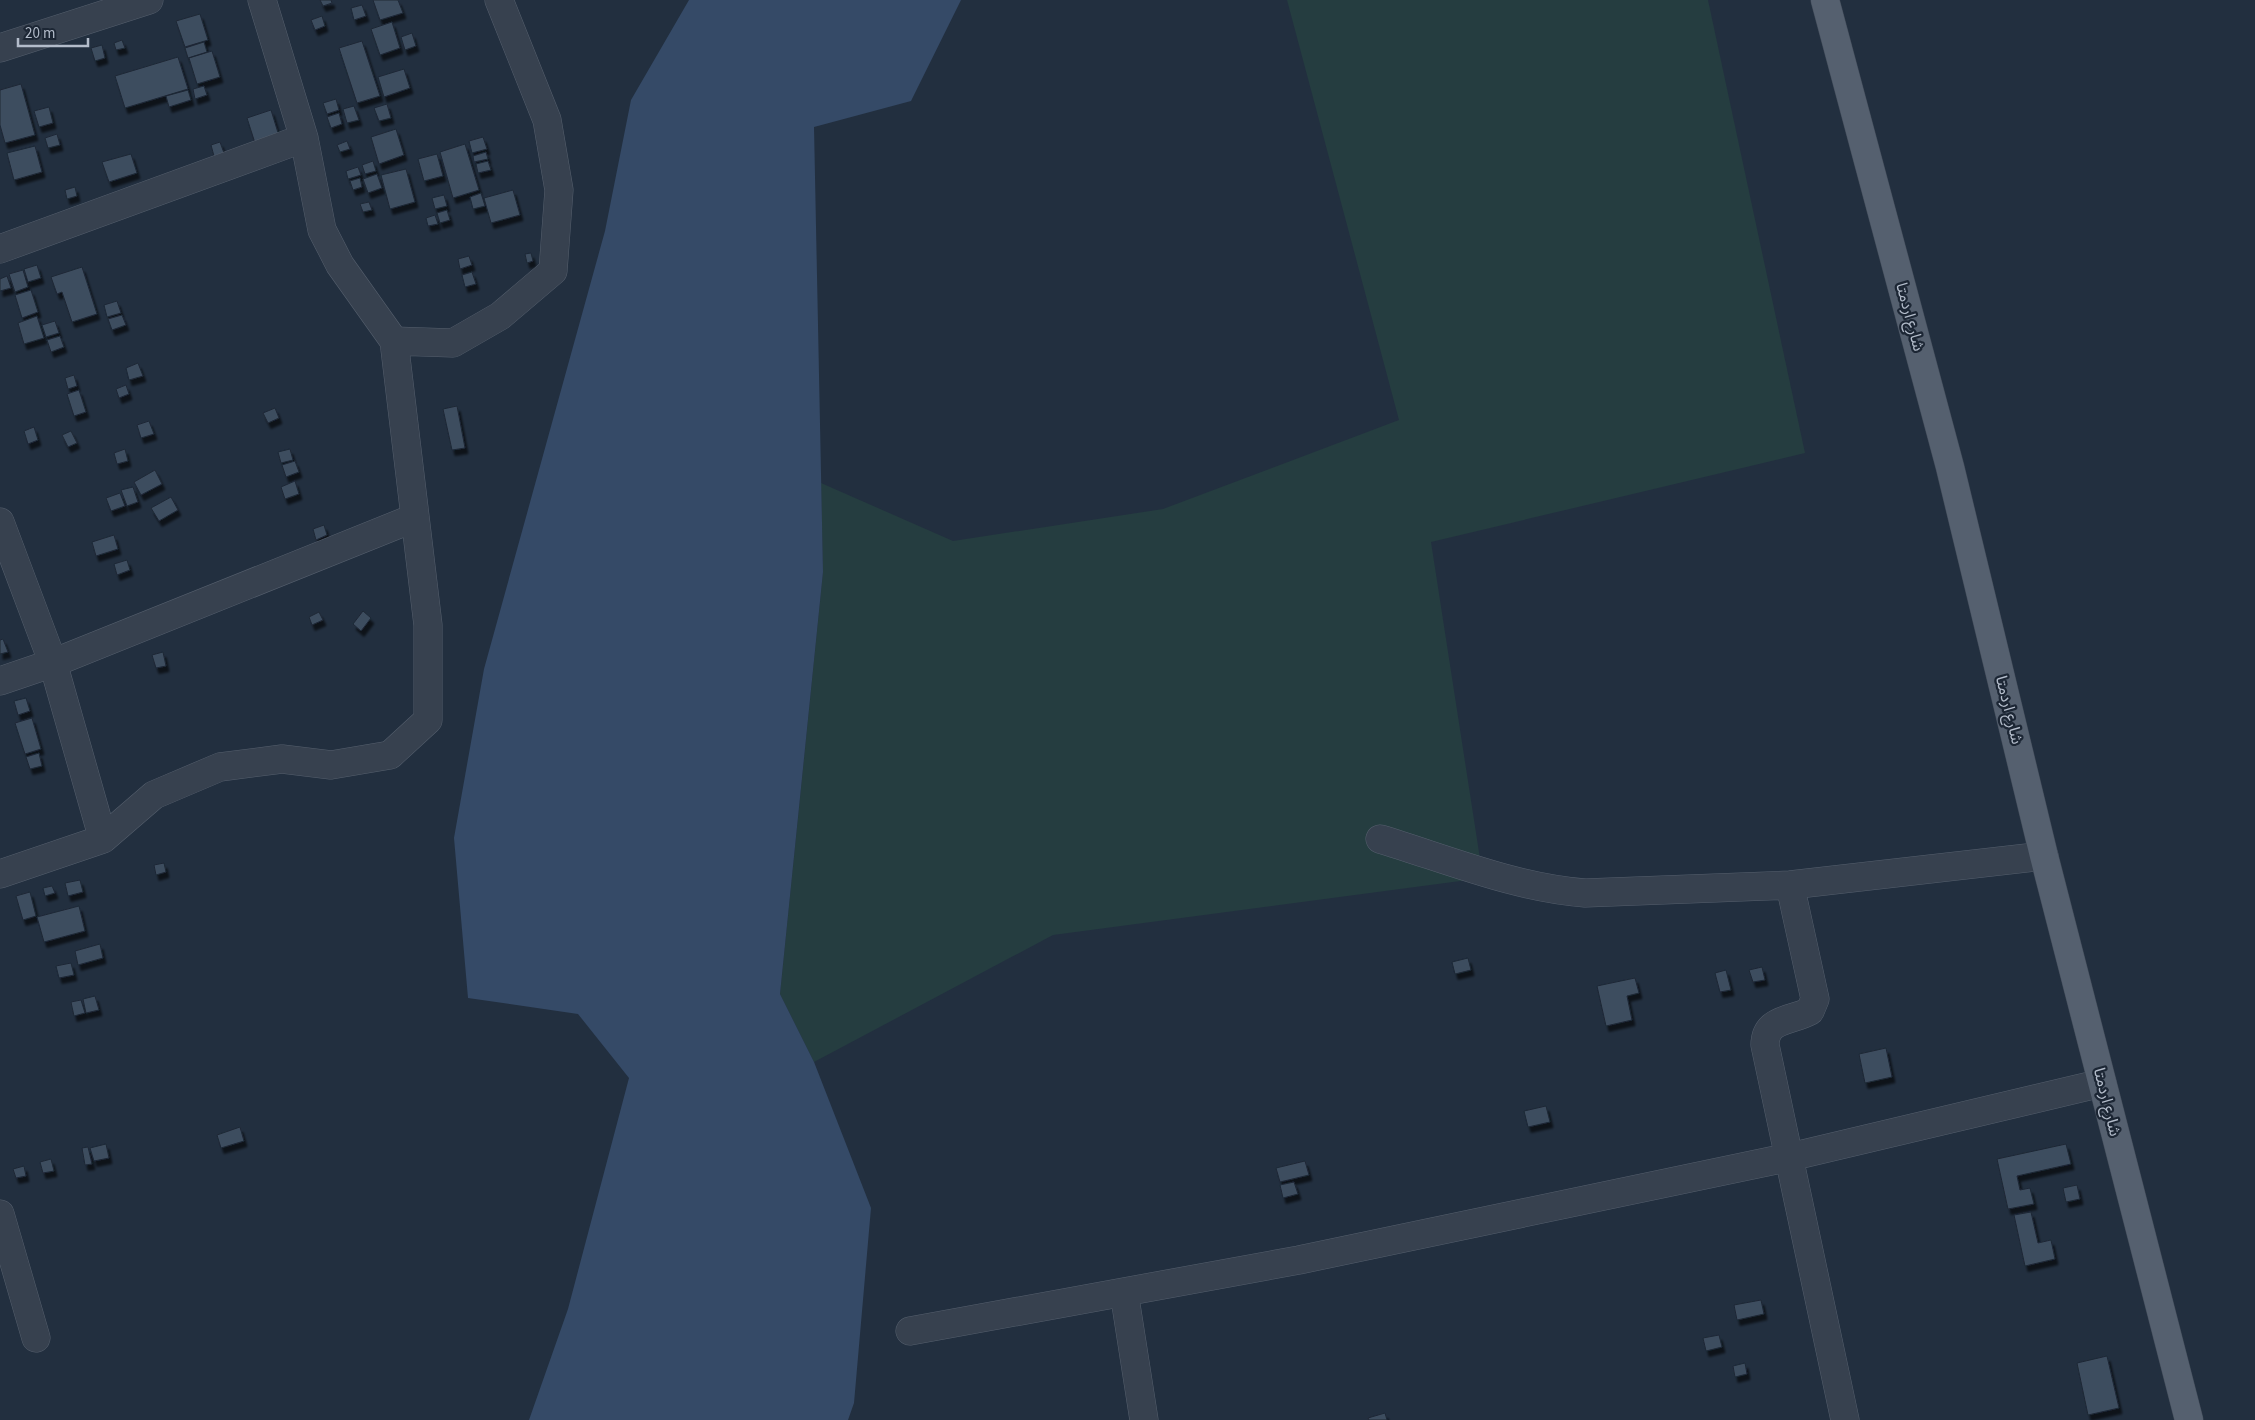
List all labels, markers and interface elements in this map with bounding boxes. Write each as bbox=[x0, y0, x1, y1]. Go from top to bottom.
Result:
scale bar bbox=[18, 15, 88, 47]
text: 20 m bbox=[25, 23, 55, 44]
street label: شارع اردمتا bbox=[1889, 280, 1930, 354]
street label: شارع اردمتا bbox=[1989, 673, 2028, 747]
street label: شارع اردمتا bbox=[2087, 1065, 2126, 1139]

